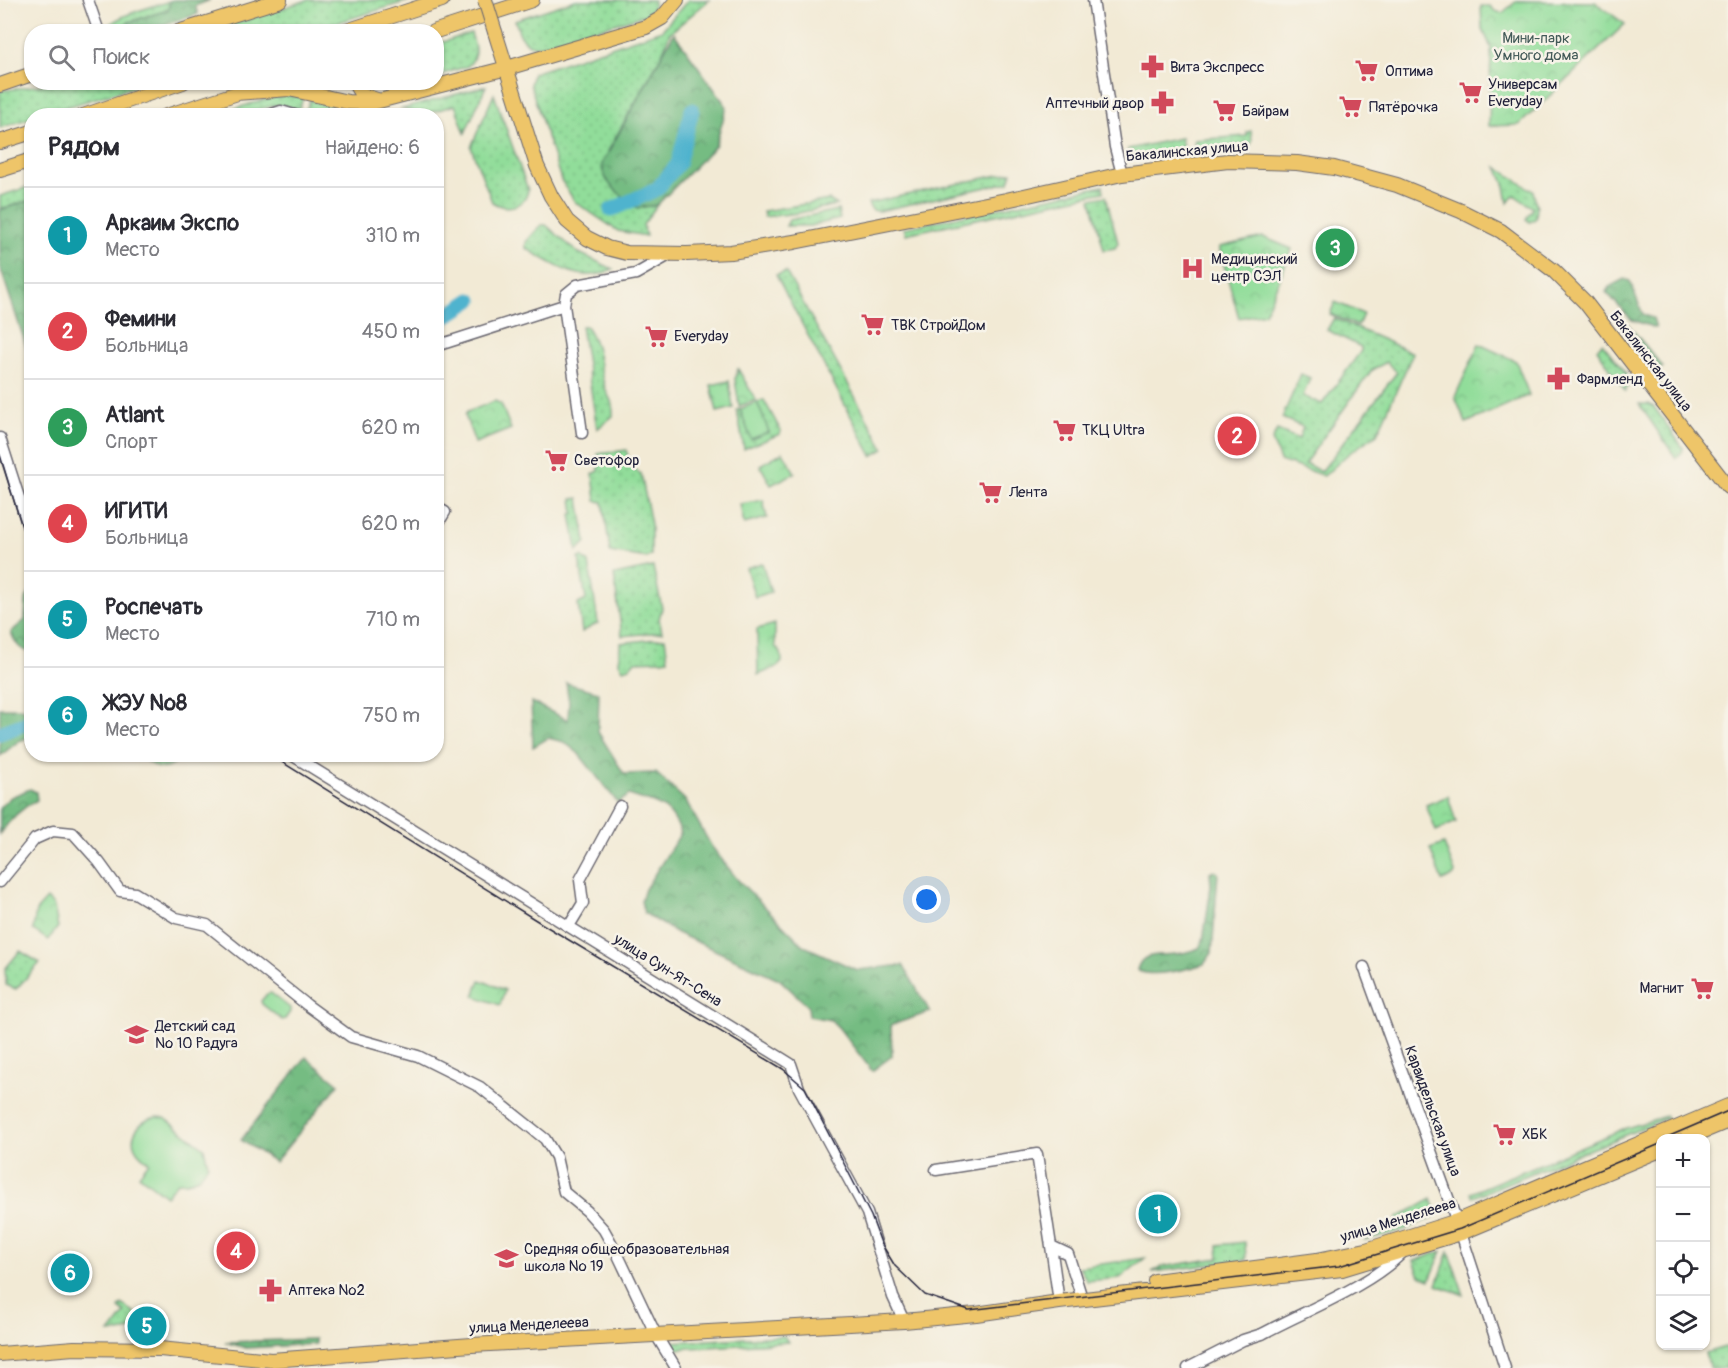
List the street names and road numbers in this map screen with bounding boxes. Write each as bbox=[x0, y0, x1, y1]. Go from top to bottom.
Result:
street label: Бакалинская улица bbox=[1125, 137, 1249, 166]
street label: Бакалинская улица bbox=[1605, 307, 1696, 416]
street label: улица Сун-Ят-Сена bbox=[609, 929, 725, 1011]
street label: Караидельская улица bbox=[1400, 1043, 1465, 1179]
street label: улица Менделеева bbox=[1337, 1194, 1458, 1247]
street label: улица Менделеева bbox=[468, 1313, 589, 1338]

